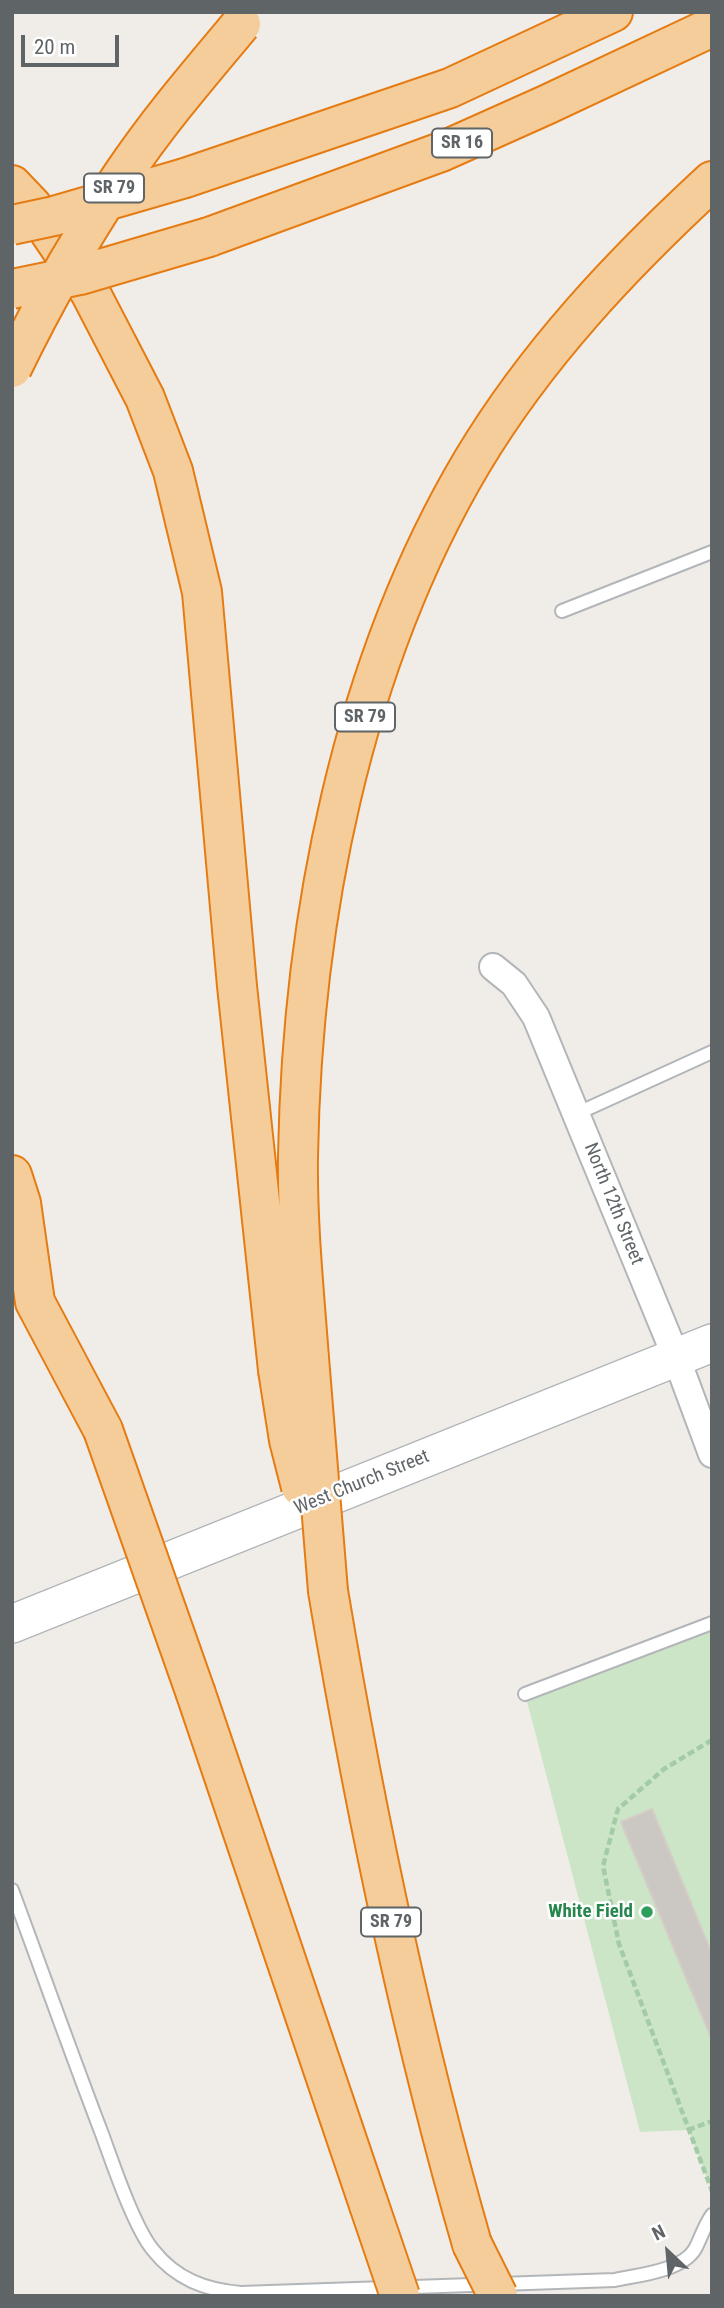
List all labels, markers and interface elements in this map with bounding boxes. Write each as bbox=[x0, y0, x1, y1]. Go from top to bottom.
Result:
scale bar bbox=[24, 21, 122, 65]
text: 20 m bbox=[34, 35, 75, 59]
road number: SR 16 bbox=[432, 128, 492, 158]
road number: SR 79 bbox=[84, 174, 144, 202]
road number: SR 79 bbox=[335, 702, 395, 732]
street label: North 12th Street bbox=[578, 1140, 648, 1268]
street label: West Church Street bbox=[291, 1446, 433, 1520]
place label: White Field bbox=[548, 1901, 633, 1923]
marker: White Field bbox=[639, 1904, 655, 1920]
road number: SR 79 bbox=[361, 1908, 421, 1936]
north arrow bbox=[633, 2217, 703, 2287]
text: N bbox=[648, 2220, 669, 2246]

